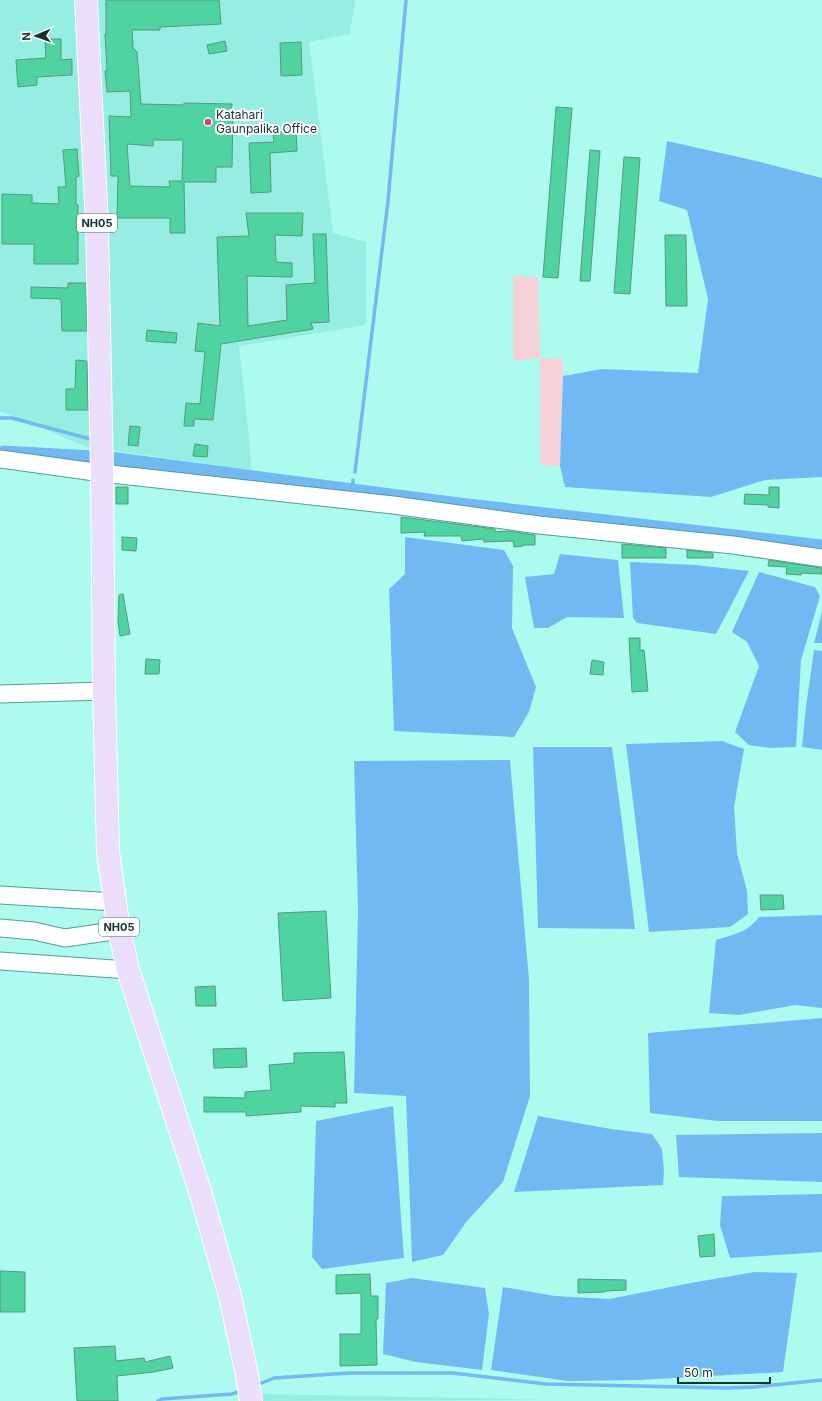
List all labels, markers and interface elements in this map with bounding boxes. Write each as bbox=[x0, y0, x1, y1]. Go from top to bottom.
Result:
north arrow bbox=[16, 16, 56, 56]
text: N bbox=[19, 32, 33, 41]
place label: Katahari Gaunpalika Office bbox=[216, 107, 317, 136]
marker: Katahari Gaunpalika Office bbox=[203, 117, 213, 127]
road number: NH05 bbox=[77, 214, 117, 232]
road number: NH05 bbox=[99, 918, 139, 936]
scale bar bbox=[678, 1359, 770, 1385]
text: 50 m bbox=[684, 1365, 713, 1380]

